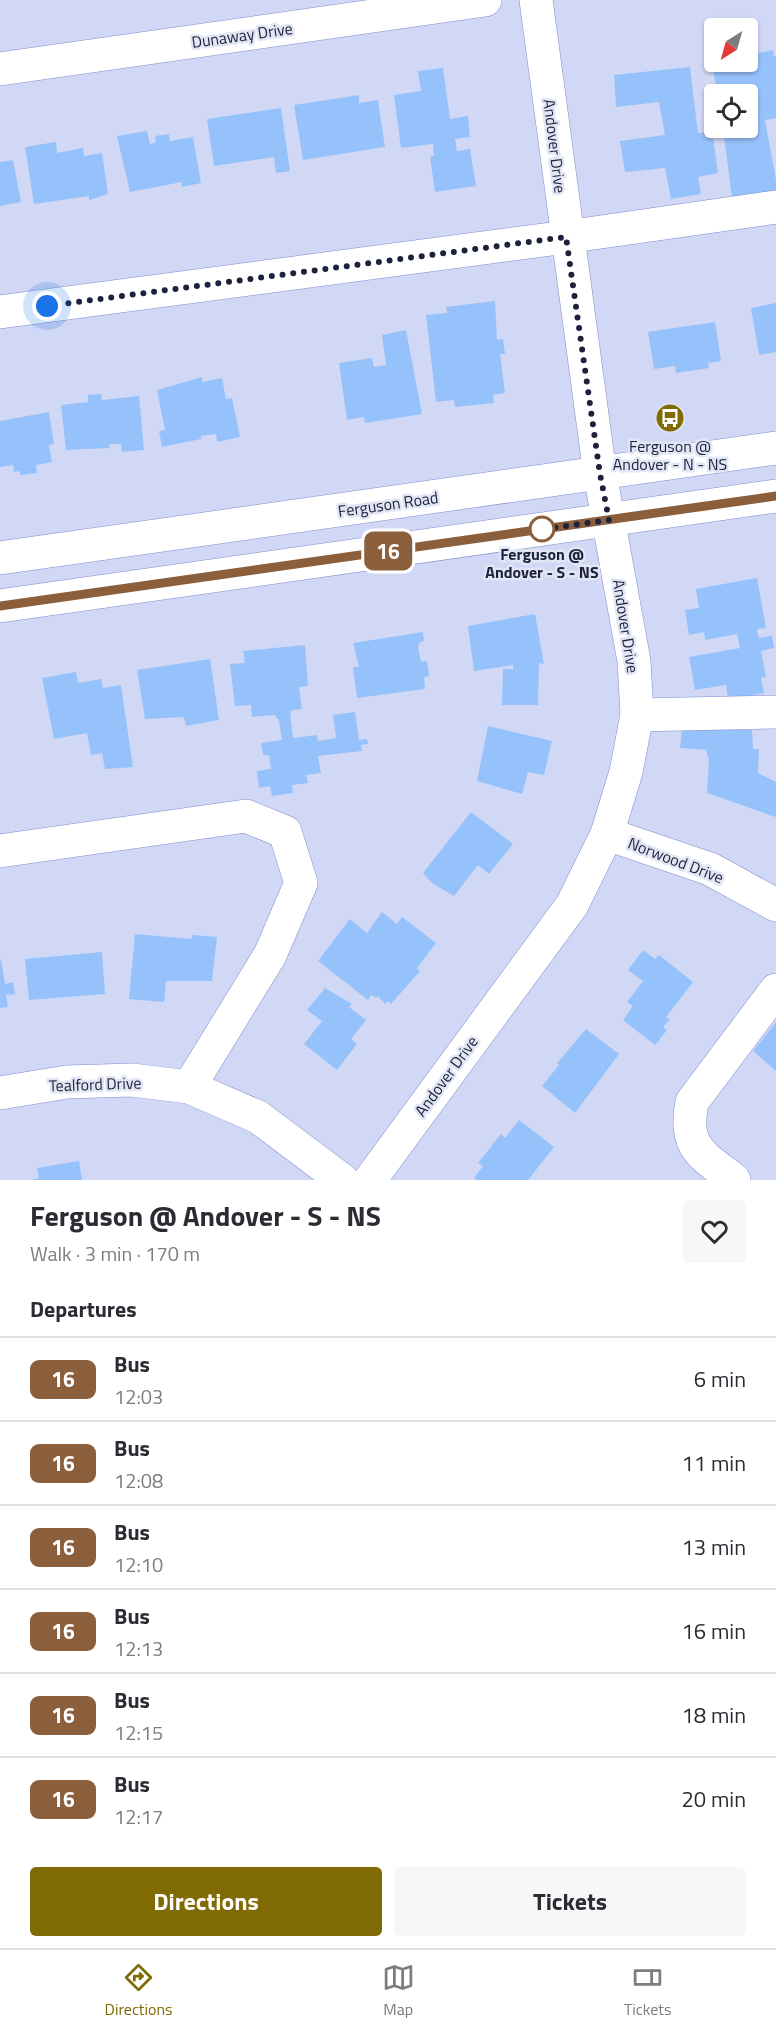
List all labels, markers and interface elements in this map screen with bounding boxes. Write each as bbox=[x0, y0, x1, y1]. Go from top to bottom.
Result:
street label: Dunaway Drive bbox=[190, 16, 294, 54]
north arrow bbox=[704, 18, 758, 72]
map controls bbox=[704, 18, 758, 138]
button: locate bbox=[704, 84, 758, 138]
street label: Andover Drive bbox=[537, 98, 573, 194]
your location bbox=[32, 291, 62, 321]
bus stop icon: Ferguson @ Andover - N - NS bbox=[654, 402, 686, 434]
place label: Ferguson @ Andover - N - NS bbox=[613, 434, 727, 476]
street label: Ferguson Road bbox=[336, 485, 440, 523]
marker: Ferguson @ Andover - S - NS bbox=[529, 516, 555, 542]
line badge: 16 bbox=[361, 532, 415, 570]
text: 16 bbox=[376, 535, 400, 567]
place label: Ferguson @ Andover - S - NS bbox=[485, 542, 599, 584]
street label: Andover Drive bbox=[607, 577, 645, 675]
street label: Norwood Drive bbox=[625, 831, 727, 889]
street label: Andover Drive bbox=[408, 1031, 484, 1121]
street label: Tealford Drive bbox=[48, 1070, 142, 1098]
text: Ferguson @ Andover - S - NS bbox=[30, 1194, 381, 1237]
button: heart bbox=[683, 1200, 746, 1263]
text: Walk · 3 min · 170 m bbox=[30, 1238, 200, 1269]
text: Departures bbox=[30, 1292, 137, 1326]
text: Bus bbox=[114, 1347, 150, 1381]
text: 6 min bbox=[694, 1362, 746, 1396]
text: 16 bbox=[51, 1363, 75, 1395]
text: 12:03 bbox=[114, 1381, 163, 1412]
text: Bus bbox=[114, 1431, 150, 1465]
text: 11 min bbox=[681, 1446, 746, 1480]
text: 16 bbox=[51, 1447, 75, 1479]
text: 12:08 bbox=[114, 1465, 163, 1496]
text: Bus bbox=[114, 1515, 150, 1549]
text: 13 min bbox=[681, 1530, 746, 1564]
text: 16 bbox=[51, 1531, 75, 1563]
text: 12:10 bbox=[114, 1549, 163, 1580]
text: Bus bbox=[114, 1599, 150, 1633]
text: 16 min bbox=[681, 1614, 746, 1648]
text: 16 bbox=[51, 1615, 75, 1647]
text: 12:13 bbox=[114, 1633, 163, 1664]
text: Bus bbox=[114, 1683, 150, 1717]
text: 18 min bbox=[681, 1698, 746, 1732]
text: 16 bbox=[51, 1699, 75, 1731]
text: 12:15 bbox=[114, 1717, 163, 1748]
text: Bus bbox=[114, 1767, 150, 1801]
text: 20 min bbox=[681, 1782, 746, 1816]
text: 16 bbox=[51, 1783, 75, 1815]
text: 12:17 bbox=[114, 1801, 163, 1832]
button: Directions bbox=[30, 1867, 382, 1936]
button: Tickets bbox=[394, 1867, 746, 1936]
tab: Directions bbox=[105, 1961, 172, 2021]
tab: Map bbox=[382, 1961, 415, 2021]
tab: Tickets bbox=[624, 1961, 671, 2021]

